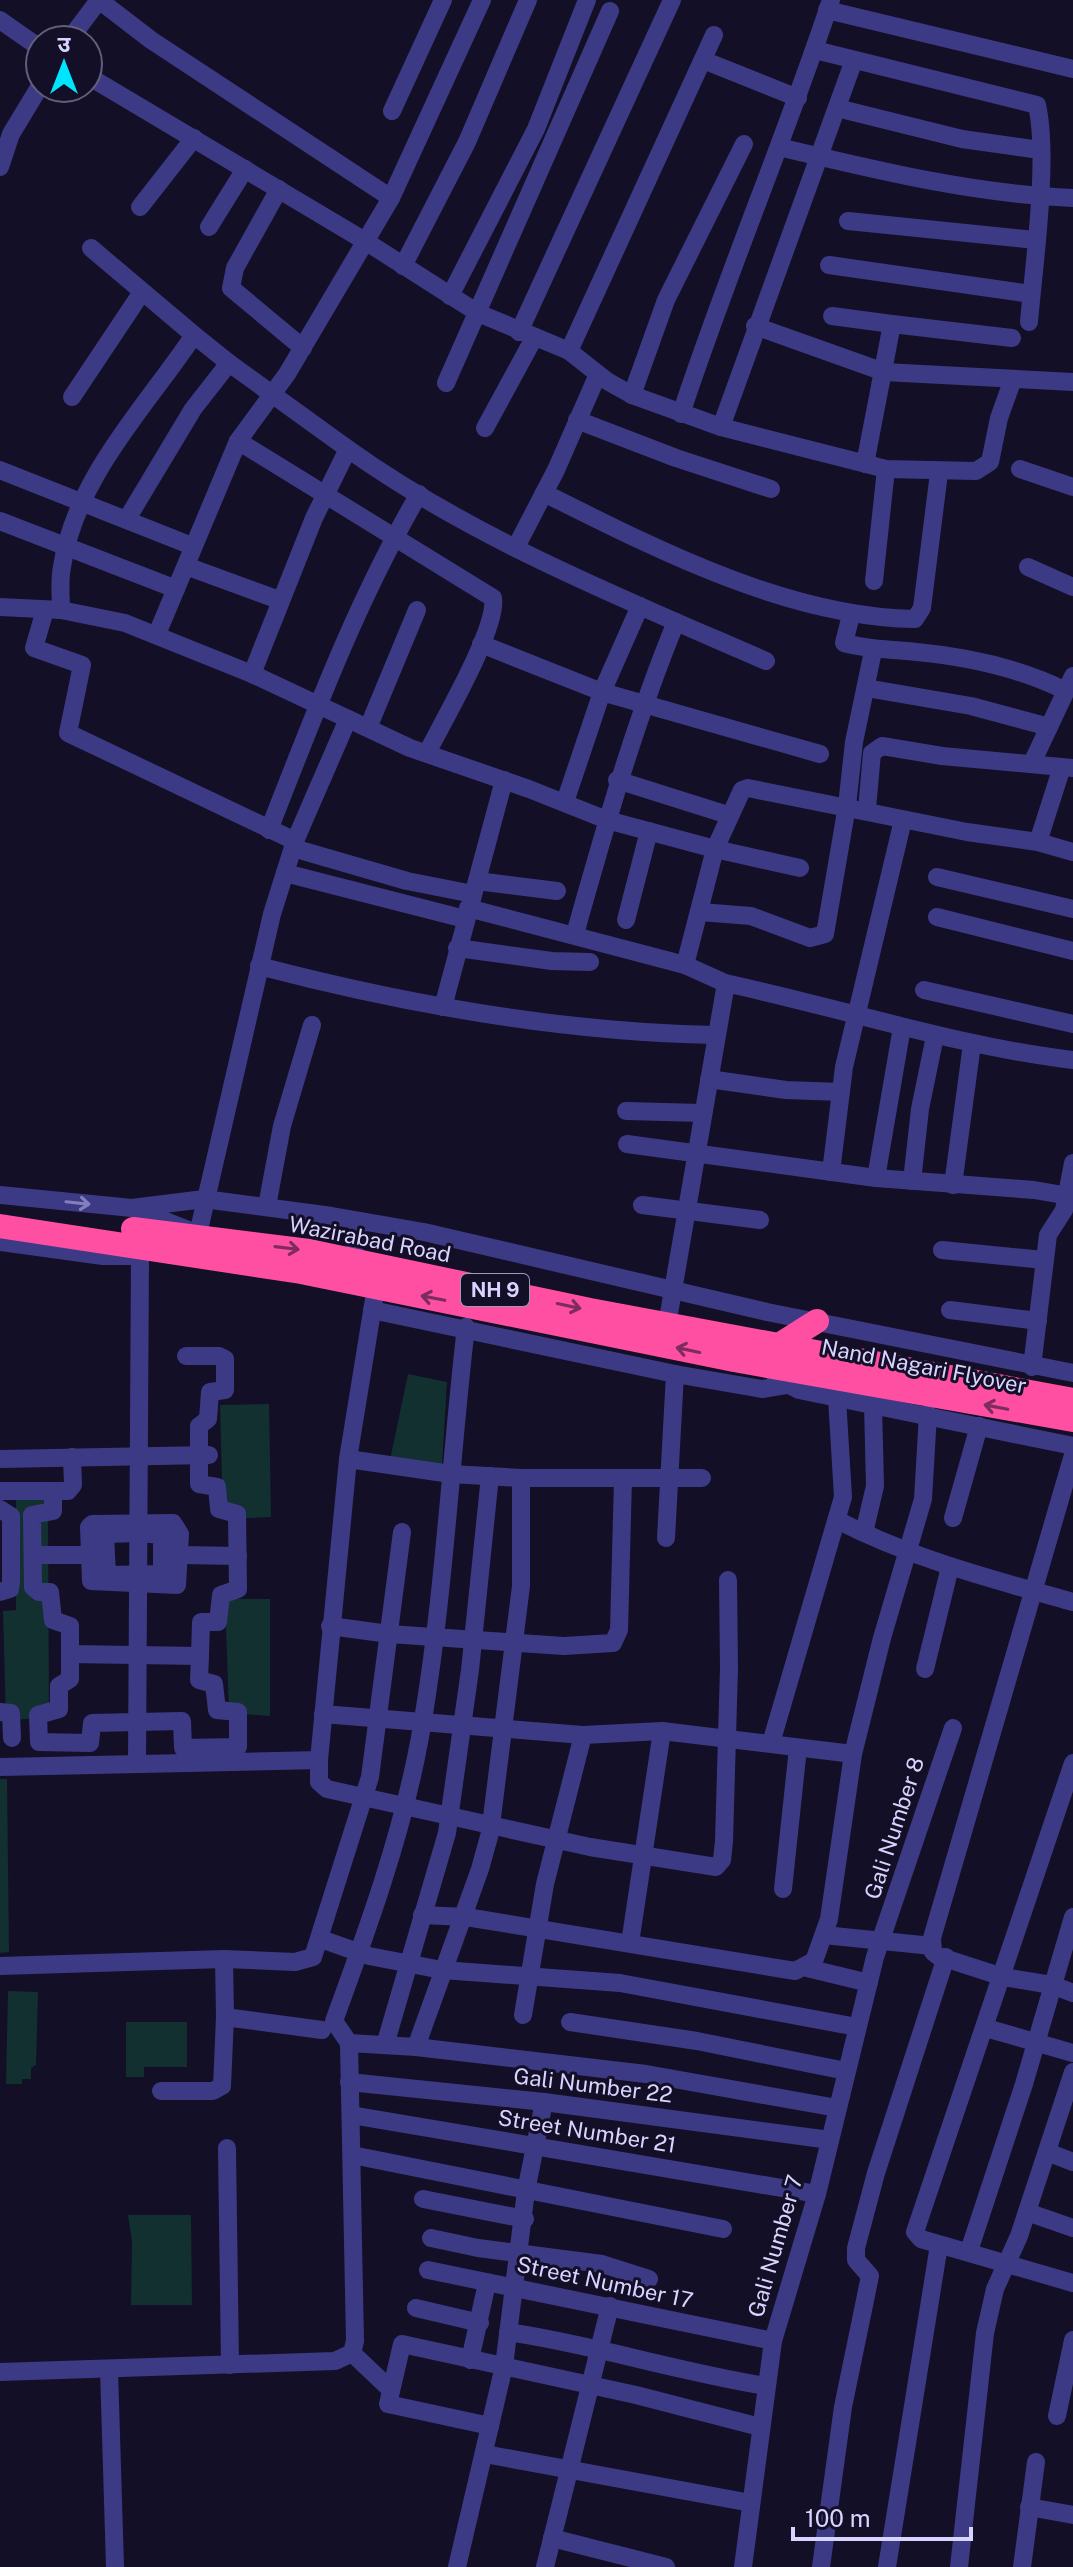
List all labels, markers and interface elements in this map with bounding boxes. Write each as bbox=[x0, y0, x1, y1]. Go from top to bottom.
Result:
north arrow bbox=[24, 24, 104, 104]
text: उ bbox=[58, 31, 72, 57]
one-way arrow bbox=[64, 1195, 91, 1210]
street label: Wazirabad Road bbox=[287, 1211, 453, 1267]
one-way arrow bbox=[274, 1241, 300, 1256]
road number: NH 9 bbox=[461, 1274, 529, 1306]
one-way arrow bbox=[421, 1290, 447, 1305]
one-way arrow bbox=[556, 1299, 582, 1314]
street label: Nand Nagari Flyover bbox=[819, 1333, 1029, 1399]
one-way arrow bbox=[676, 1342, 702, 1357]
one-way arrow bbox=[984, 1398, 1009, 1413]
street label: Gali Number 8 bbox=[859, 1754, 929, 1902]
street label: Gali Number 22 bbox=[512, 2062, 674, 2108]
street label: Street Number 21 bbox=[496, 2104, 678, 2158]
street label: Gali Number 7 bbox=[742, 2172, 808, 2320]
street label: Street Number 17 bbox=[514, 2251, 696, 2313]
scale bar bbox=[793, 2491, 971, 2541]
text: 100 m bbox=[805, 2504, 871, 2532]

